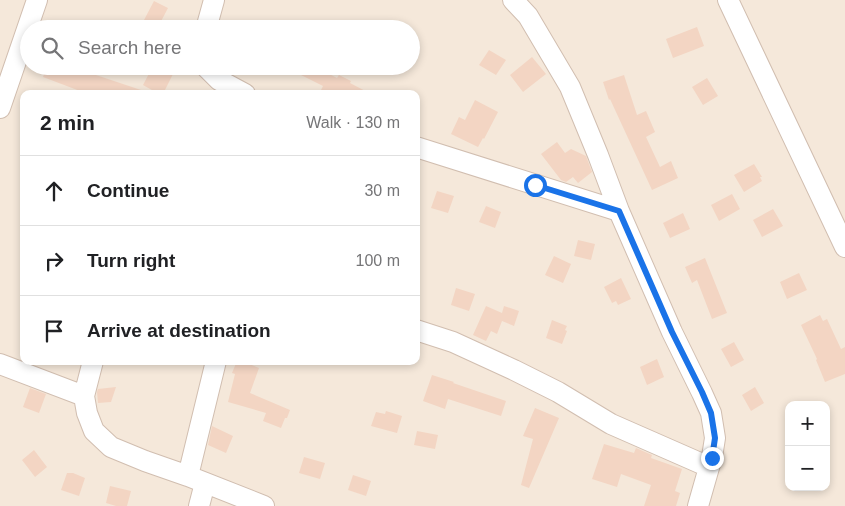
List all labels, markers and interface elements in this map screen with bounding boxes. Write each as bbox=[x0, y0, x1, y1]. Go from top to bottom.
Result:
search box bbox=[20, 20, 420, 75]
icon: search bbox=[38, 34, 66, 62]
text: Search here bbox=[78, 37, 182, 58]
text: 2 min bbox=[40, 111, 95, 134]
text: Walk · 130 m bbox=[306, 114, 400, 131]
route start bbox=[524, 174, 547, 197]
icon: ahead bbox=[40, 177, 68, 205]
text: Continue bbox=[87, 180, 169, 201]
text: 30 m bbox=[364, 182, 400, 199]
icon: right bbox=[40, 247, 68, 275]
text: Turn right bbox=[87, 250, 175, 271]
text: 100 m bbox=[356, 252, 400, 269]
icon: arrive bbox=[40, 317, 68, 345]
text: Arrive at destination bbox=[87, 320, 271, 341]
map controls bbox=[785, 401, 830, 491]
button: + bbox=[785, 401, 830, 446]
button: − bbox=[785, 446, 830, 491]
route end bbox=[701, 447, 724, 470]

